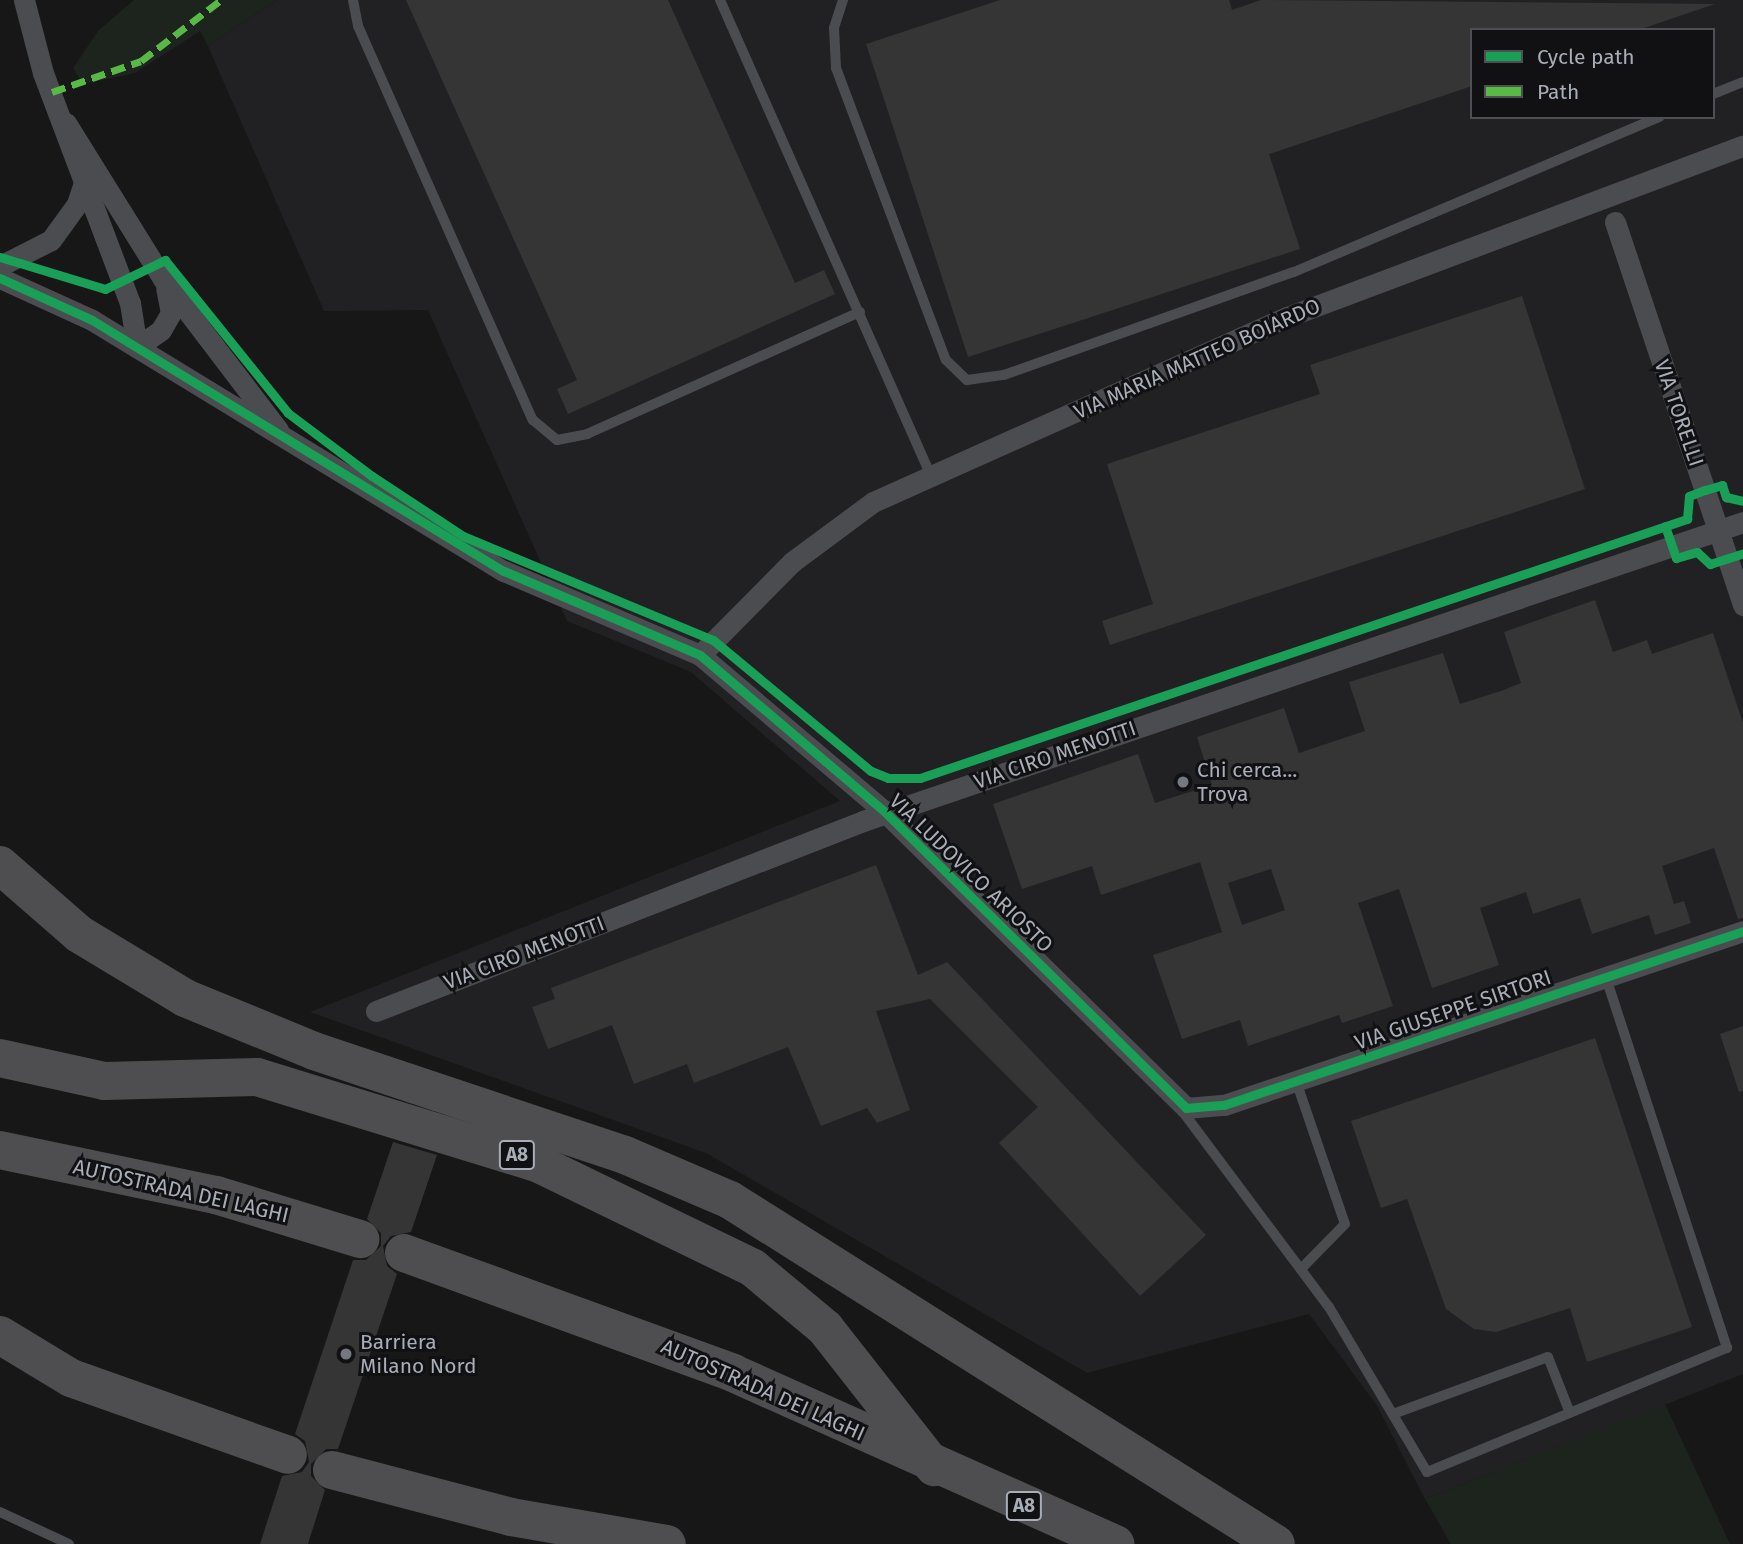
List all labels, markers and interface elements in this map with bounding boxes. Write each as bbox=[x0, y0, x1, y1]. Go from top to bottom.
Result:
legend bbox=[1470, 28, 1715, 119]
text: Cycle path bbox=[1537, 44, 1635, 70]
text: Path bbox=[1537, 79, 1579, 105]
street label: VIA MARIA MATTEO BOIARDO bbox=[1070, 293, 1324, 425]
street label: VIA TORELLI bbox=[1649, 356, 1709, 470]
street label: VIA CIRO MENOTTI bbox=[971, 715, 1139, 795]
place label: Chi cerca... Trova bbox=[1197, 757, 1297, 807]
marker: Chi cerca... Trova bbox=[1175, 774, 1191, 790]
street label: VIA LUDOVICO ARIOSTO bbox=[884, 788, 1058, 958]
street label: VIA CIRO MENOTTI bbox=[440, 911, 608, 995]
street label: VIA GIUSEPPE SIRTORI bbox=[1351, 965, 1555, 1055]
road number: A8 bbox=[498, 1140, 536, 1170]
street label: AUTOSTRADA DEI LAGHI bbox=[71, 1154, 291, 1228]
place label: Barriera Milano Nord bbox=[360, 1329, 477, 1379]
street label: AUTOSTRADA DEI LAGHI bbox=[657, 1334, 869, 1446]
marker: Barriera Milano Nord bbox=[338, 1346, 354, 1362]
road number: A8 bbox=[1005, 1490, 1043, 1522]

